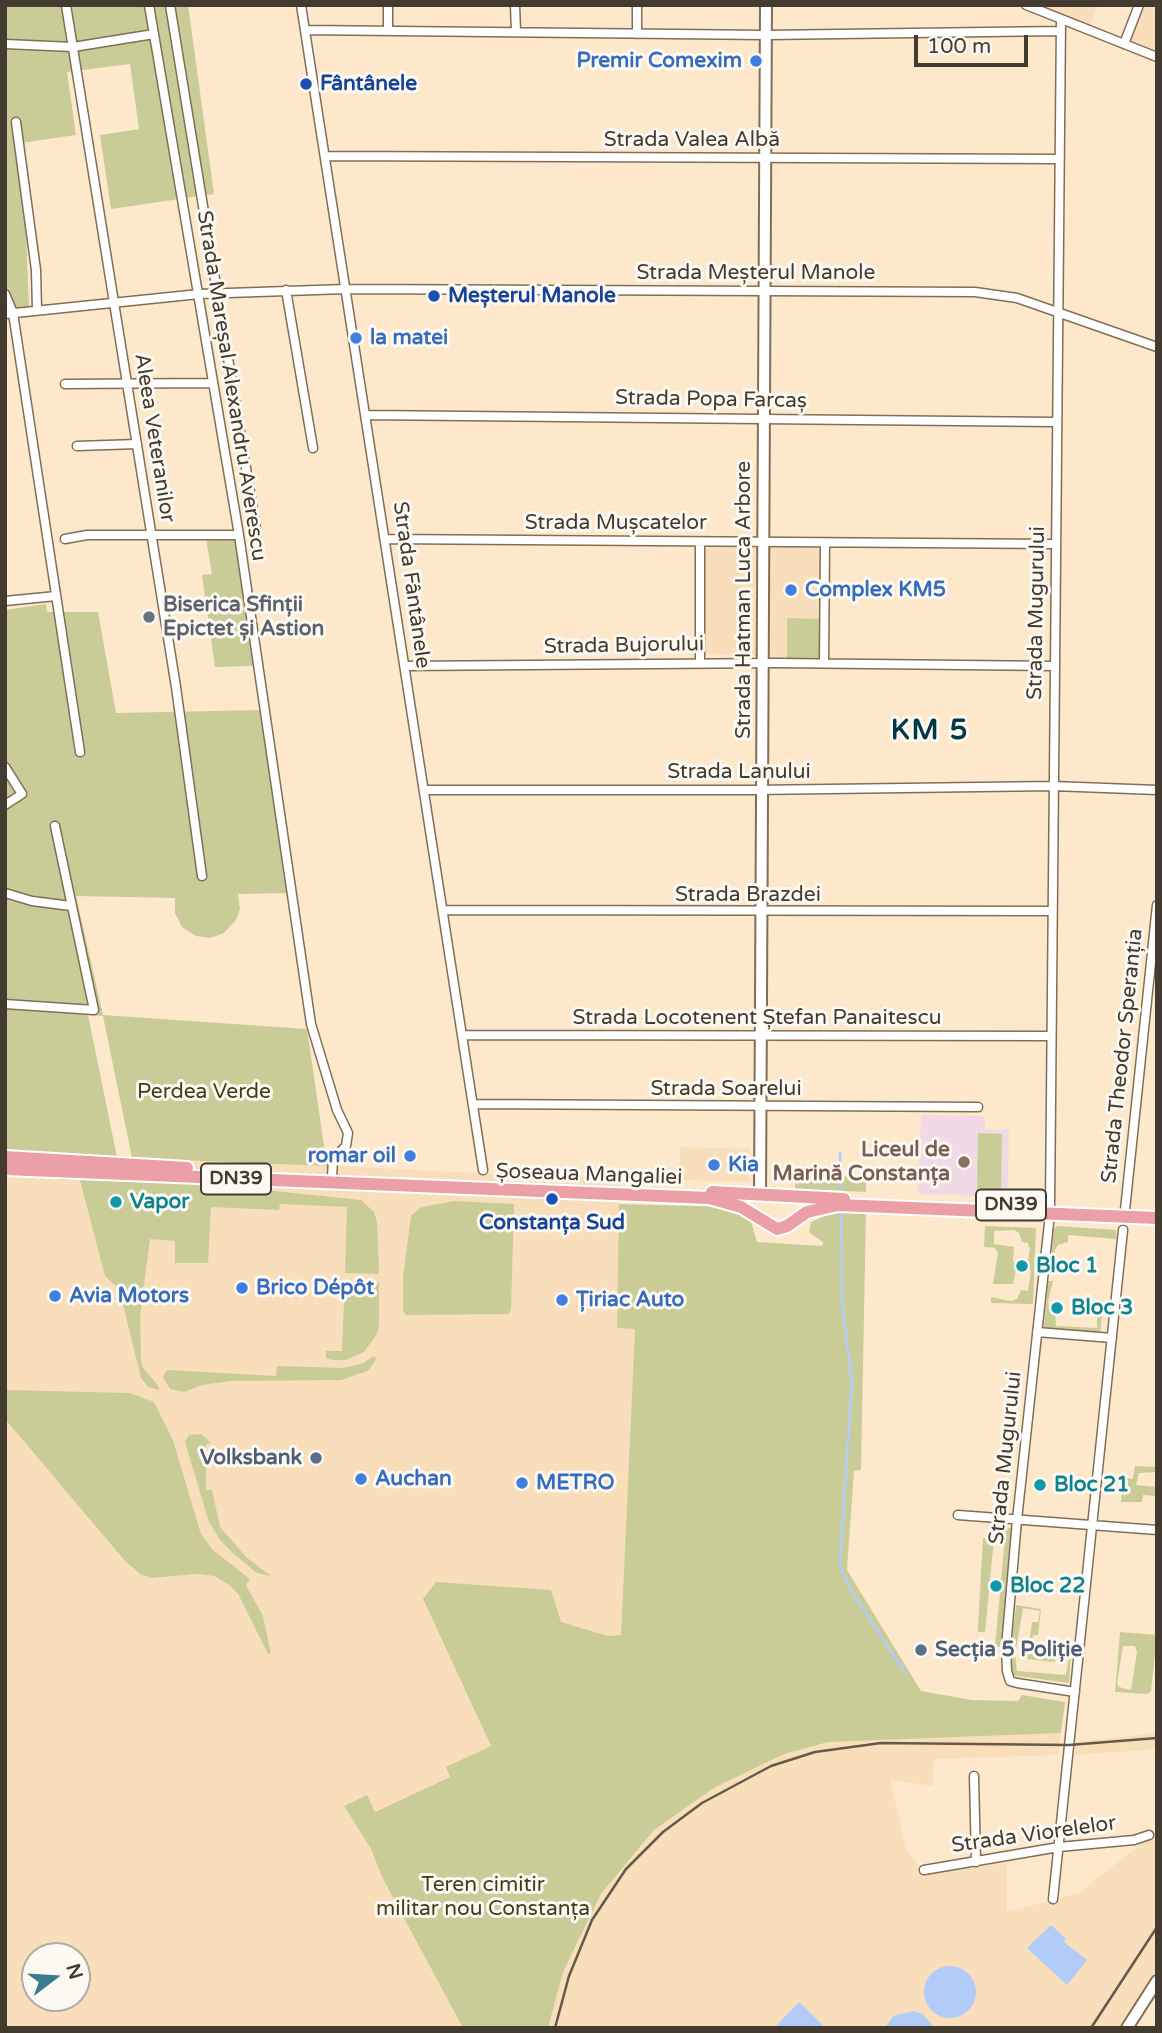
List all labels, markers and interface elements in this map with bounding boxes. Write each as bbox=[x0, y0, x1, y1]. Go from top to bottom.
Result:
scale bar bbox=[917, 21, 1031, 65]
text: 100 m bbox=[927, 34, 991, 59]
place label: Premir Comexim bbox=[576, 48, 742, 74]
marker: Premir Comexim bbox=[748, 53, 764, 69]
place label: Fântânele bbox=[320, 71, 417, 97]
marker: Fântânele bbox=[298, 76, 314, 92]
street label: Strada Valea Albă bbox=[604, 127, 780, 153]
street label: Strada Mareșal Alexandru Averescu bbox=[191, 209, 271, 563]
street label: Strada Meșterul Manole bbox=[637, 260, 875, 286]
place label: Meșterul Manole bbox=[448, 283, 616, 309]
marker: Meșterul Manole bbox=[426, 288, 442, 304]
place label: la matei bbox=[370, 325, 448, 351]
marker: la matei bbox=[348, 330, 364, 346]
street label: Aleea Veteranilor bbox=[128, 352, 180, 524]
street label: Strada Popa Farcaș bbox=[615, 386, 807, 414]
street label: Strada Hatman Luca Arbore bbox=[731, 461, 757, 739]
street label: Strada Fântânele bbox=[387, 500, 435, 670]
street label: Strada Mușcatelor bbox=[525, 510, 707, 536]
street label: Strada Mugurului bbox=[1023, 526, 1051, 700]
place label: Complex KM5 bbox=[805, 577, 946, 603]
marker: Complex KM5 bbox=[783, 582, 799, 598]
place label: Biserica Sfinții Epictet și Astion bbox=[163, 592, 324, 642]
marker: Biserica Sfinții Epictet și Astion bbox=[141, 609, 157, 625]
street label: Strada Bujorului bbox=[544, 632, 704, 660]
district label: KM 5 bbox=[891, 715, 969, 749]
street label: Strada Lanului bbox=[667, 759, 811, 785]
street label: Strada Brazdei bbox=[675, 882, 821, 908]
street label: Strada Theodor Speranția bbox=[1097, 927, 1149, 1185]
street label: Strada Locotenent Ștefan Panaitescu bbox=[573, 1005, 941, 1031]
street label: Strada Soarelui bbox=[650, 1076, 802, 1102]
park label: Perdea Verde bbox=[137, 1079, 271, 1105]
place label: Liceul de Marină Constanța bbox=[773, 1137, 950, 1187]
place label: romar oil bbox=[308, 1143, 396, 1169]
marker: romar oil bbox=[402, 1148, 418, 1164]
place label: Kia bbox=[728, 1152, 759, 1178]
marker: Liceul de Marină Constanța bbox=[956, 1154, 972, 1170]
marker: Kia bbox=[706, 1157, 722, 1173]
street label: Șoseaua Mangaliei bbox=[495, 1159, 683, 1191]
road number: DN39 bbox=[201, 1163, 271, 1194]
place label: Vapor bbox=[130, 1189, 189, 1215]
road number: DN39 bbox=[976, 1190, 1046, 1220]
marker: Constanța Sud bbox=[544, 1191, 560, 1207]
marker: Vapor bbox=[108, 1194, 124, 1210]
place label: Constanța Sud bbox=[479, 1210, 625, 1236]
place label: Bloc 1 bbox=[1036, 1253, 1098, 1279]
marker: Bloc 1 bbox=[1014, 1258, 1030, 1274]
place label: Brico Dépôt bbox=[256, 1275, 374, 1301]
marker: Brico Dépôt bbox=[234, 1280, 250, 1296]
place label: Avia Motors bbox=[69, 1283, 189, 1309]
place label: Țiriac Auto bbox=[576, 1287, 684, 1313]
marker: Avia Motors bbox=[47, 1288, 63, 1304]
marker: Țiriac Auto bbox=[554, 1292, 570, 1308]
place label: Bloc 3 bbox=[1071, 1295, 1133, 1321]
marker: Bloc 3 bbox=[1049, 1300, 1065, 1316]
street label: Strada Mugurului bbox=[984, 1370, 1028, 1546]
place label: Volksbank bbox=[200, 1445, 302, 1471]
marker: Volksbank bbox=[308, 1450, 324, 1466]
place label: Auchan bbox=[375, 1466, 452, 1492]
place label: METRO bbox=[536, 1470, 614, 1496]
marker: Auchan bbox=[353, 1471, 369, 1487]
place label: Bloc 21 bbox=[1054, 1472, 1129, 1498]
marker: METRO bbox=[514, 1475, 530, 1491]
marker: Bloc 21 bbox=[1032, 1477, 1048, 1493]
place label: Bloc 22 bbox=[1010, 1573, 1085, 1599]
marker: Bloc 22 bbox=[988, 1578, 1004, 1594]
place label: Secția 5 Poliție bbox=[935, 1637, 1082, 1663]
marker: Secția 5 Poliție bbox=[913, 1642, 929, 1658]
street label: Strada Viorelelor bbox=[950, 1811, 1118, 1859]
park label: Teren cimitir militar nou Constanța bbox=[376, 1872, 590, 1922]
north arrow bbox=[21, 1942, 91, 2012]
text: N bbox=[61, 1961, 87, 1982]

